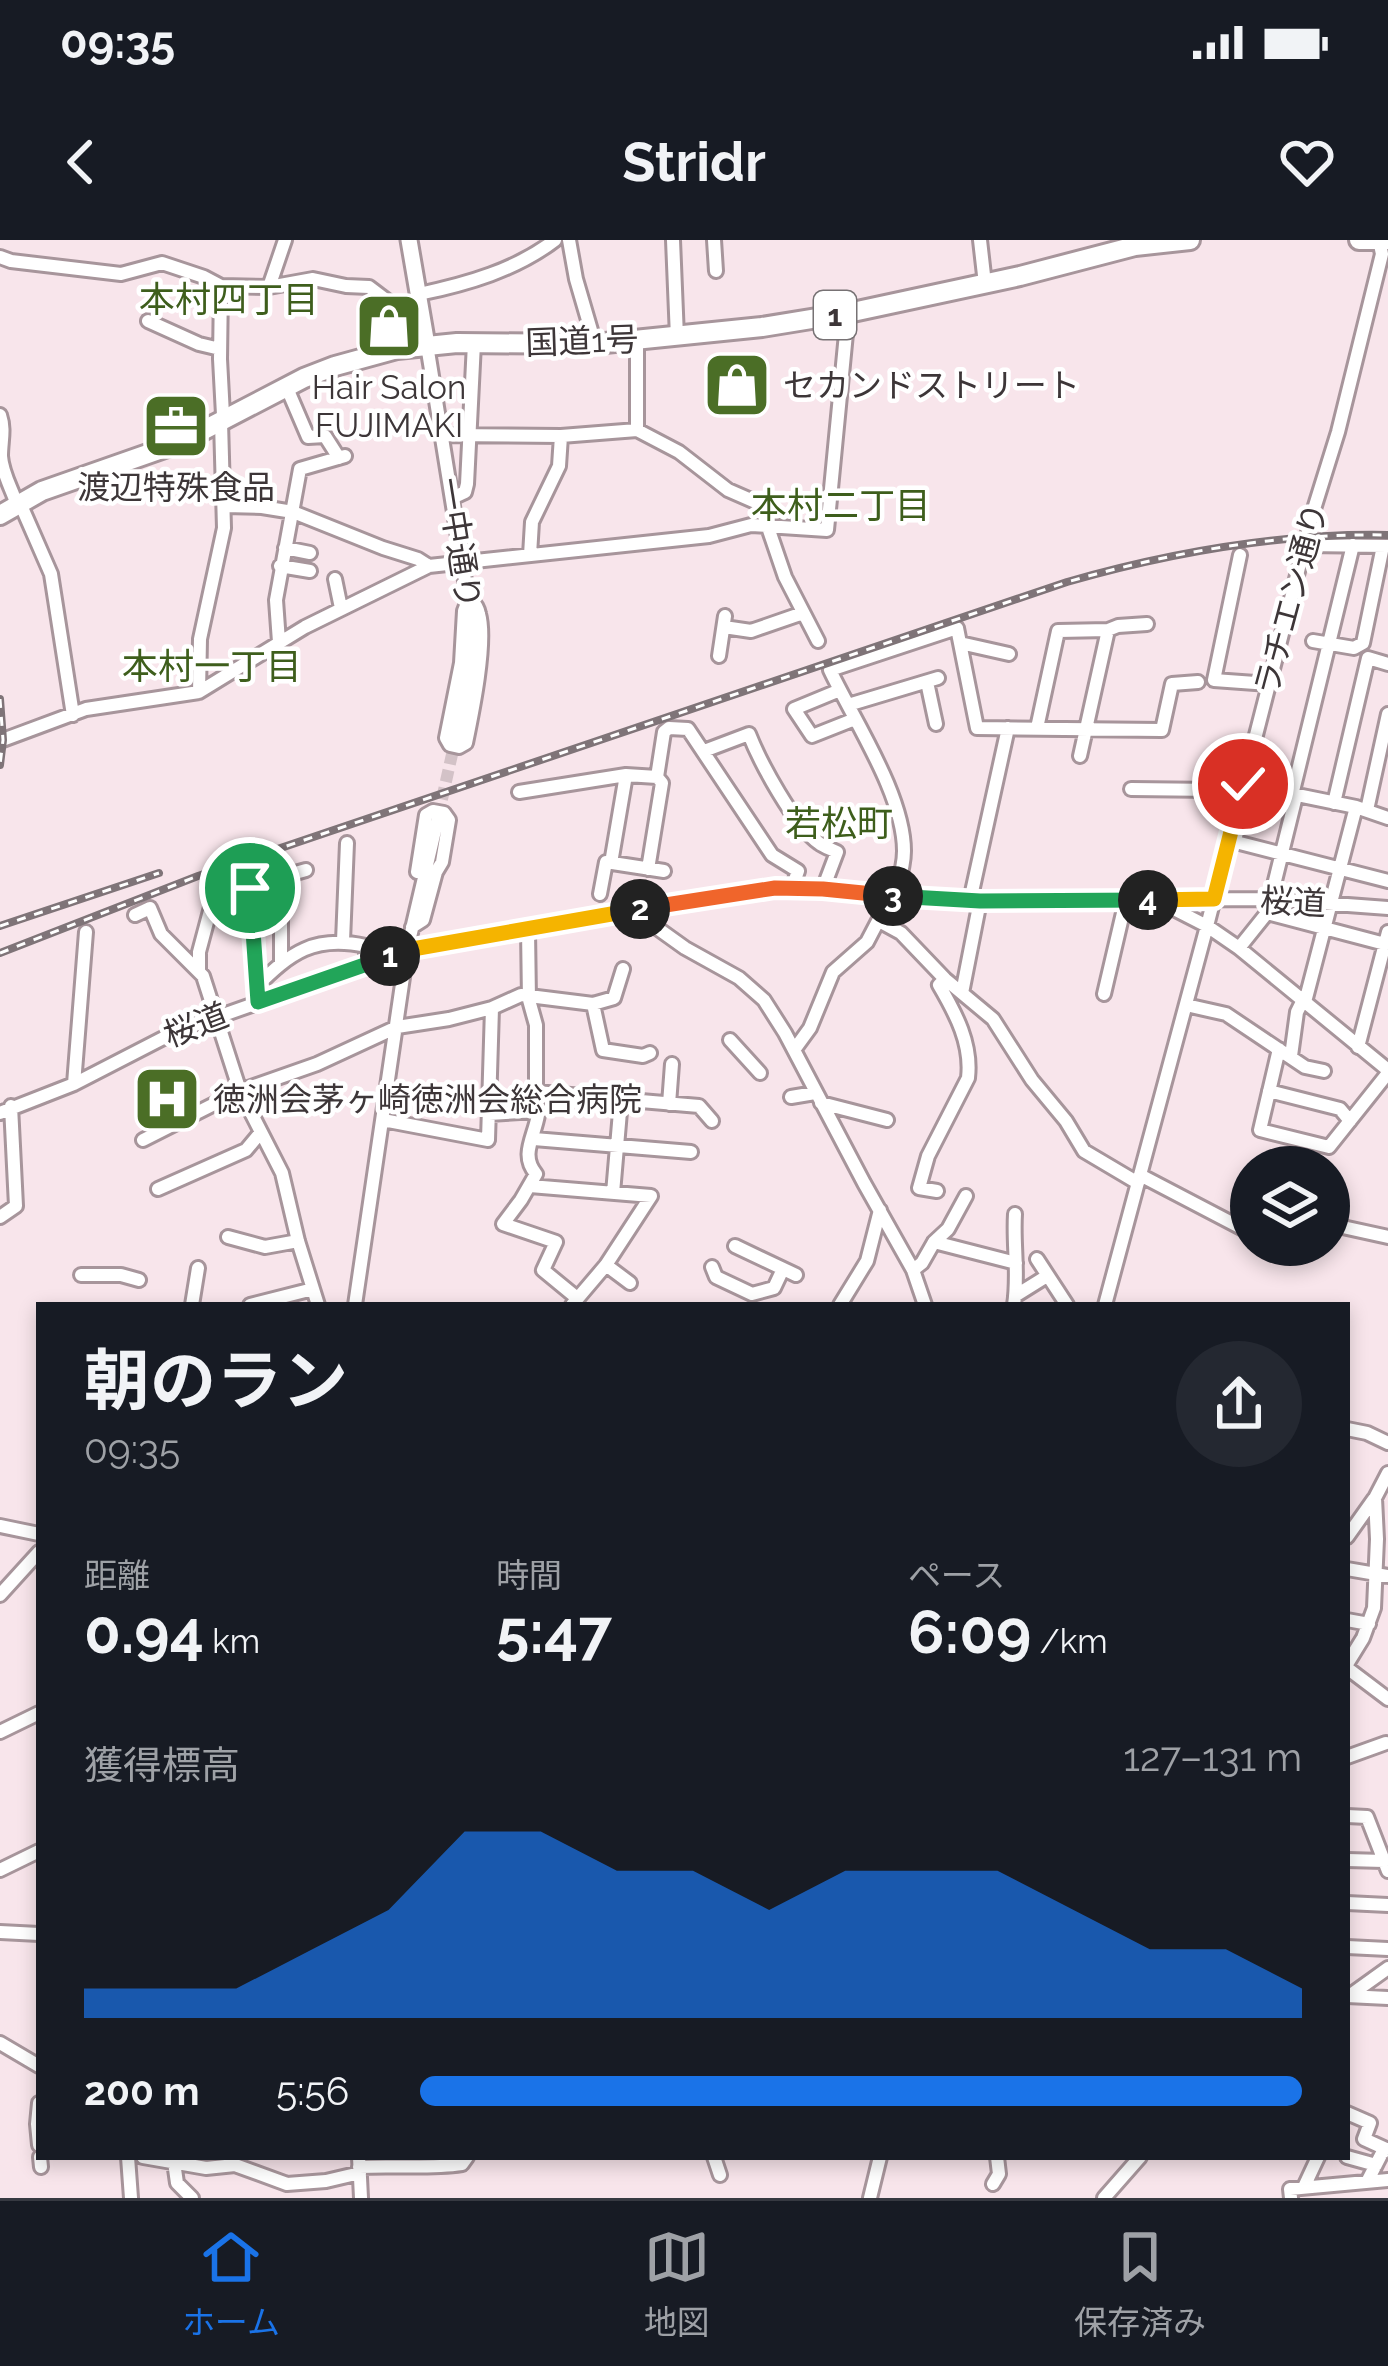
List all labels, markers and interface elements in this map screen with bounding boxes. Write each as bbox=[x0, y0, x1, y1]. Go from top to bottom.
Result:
text: 09:35 bbox=[60, 16, 175, 69]
icon: back bbox=[48, 129, 114, 195]
icon: heart bbox=[1274, 129, 1340, 195]
text: Stridr bbox=[622, 130, 766, 194]
district label: 本村四丁目 bbox=[139, 278, 319, 320]
shop icon: Hair Salon FUJIMAKI bbox=[354, 291, 424, 361]
road number: 1 bbox=[814, 291, 856, 339]
street label: 国道1号 bbox=[525, 320, 639, 362]
shop icon: セカンドストリート bbox=[702, 350, 772, 420]
place label: セカンドストリート bbox=[783, 366, 1080, 405]
place label: Hair Salon FUJIMAKI bbox=[312, 368, 466, 445]
office icon: 渡辺特殊食品 bbox=[141, 391, 211, 461]
place label: 渡辺特殊食品 bbox=[77, 468, 275, 507]
street label: 一中通り bbox=[429, 475, 489, 611]
district label: 本村二丁目 bbox=[751, 484, 931, 526]
street label: ラチエン通り bbox=[1247, 498, 1335, 700]
district label: 本村一丁目 bbox=[122, 645, 302, 687]
pin bbox=[1192, 733, 1294, 835]
icon: check bbox=[1210, 751, 1276, 817]
district label: 若松町 bbox=[785, 802, 893, 844]
pin bbox=[199, 837, 301, 939]
icon: arrive bbox=[217, 855, 283, 921]
pin: 3 bbox=[863, 866, 923, 926]
pin: 4 bbox=[1118, 870, 1178, 930]
text: 3 bbox=[884, 876, 902, 915]
pin: 2 bbox=[610, 879, 670, 939]
text: 4 bbox=[1139, 880, 1157, 919]
street label: 桜道 bbox=[1259, 881, 1327, 923]
text: 2 bbox=[631, 889, 649, 928]
pin: 1 bbox=[360, 926, 420, 986]
text: 1 bbox=[382, 936, 398, 975]
street label: 桜道 bbox=[158, 995, 234, 1055]
hospital icon: 徳洲会茅ヶ崎徳洲会総合病院 bbox=[132, 1064, 202, 1134]
place label: 徳洲会茅ヶ崎徳洲会総合病院 bbox=[213, 1080, 642, 1119]
map controls bbox=[1230, 1146, 1350, 1266]
button: layers bbox=[1230, 1146, 1350, 1266]
button: share bbox=[1176, 1341, 1302, 1467]
text: 朝のラン bbox=[84, 1342, 348, 1419]
text: 09:35 bbox=[84, 1426, 180, 1472]
text: 距離 bbox=[84, 1556, 150, 1595]
text: 時間 bbox=[496, 1556, 562, 1595]
text: ペース bbox=[908, 1556, 1005, 1595]
text: 0.94 bbox=[84, 1597, 204, 1667]
text: 5:47 bbox=[496, 1597, 612, 1667]
text: 6:09 bbox=[908, 1597, 1031, 1667]
text: km bbox=[204, 1622, 260, 1661]
text: /km bbox=[1031, 1622, 1108, 1661]
text: 127–131 m bbox=[1123, 1734, 1302, 1780]
text: 獲得標高 bbox=[84, 1742, 240, 1788]
text: 200 m bbox=[84, 2068, 200, 2114]
text: 5:56 bbox=[276, 2068, 349, 2114]
tab: ホーム bbox=[182, 2224, 280, 2344]
tab: 地図 bbox=[644, 2224, 710, 2344]
tab: 保存済み bbox=[1074, 2224, 1206, 2344]

